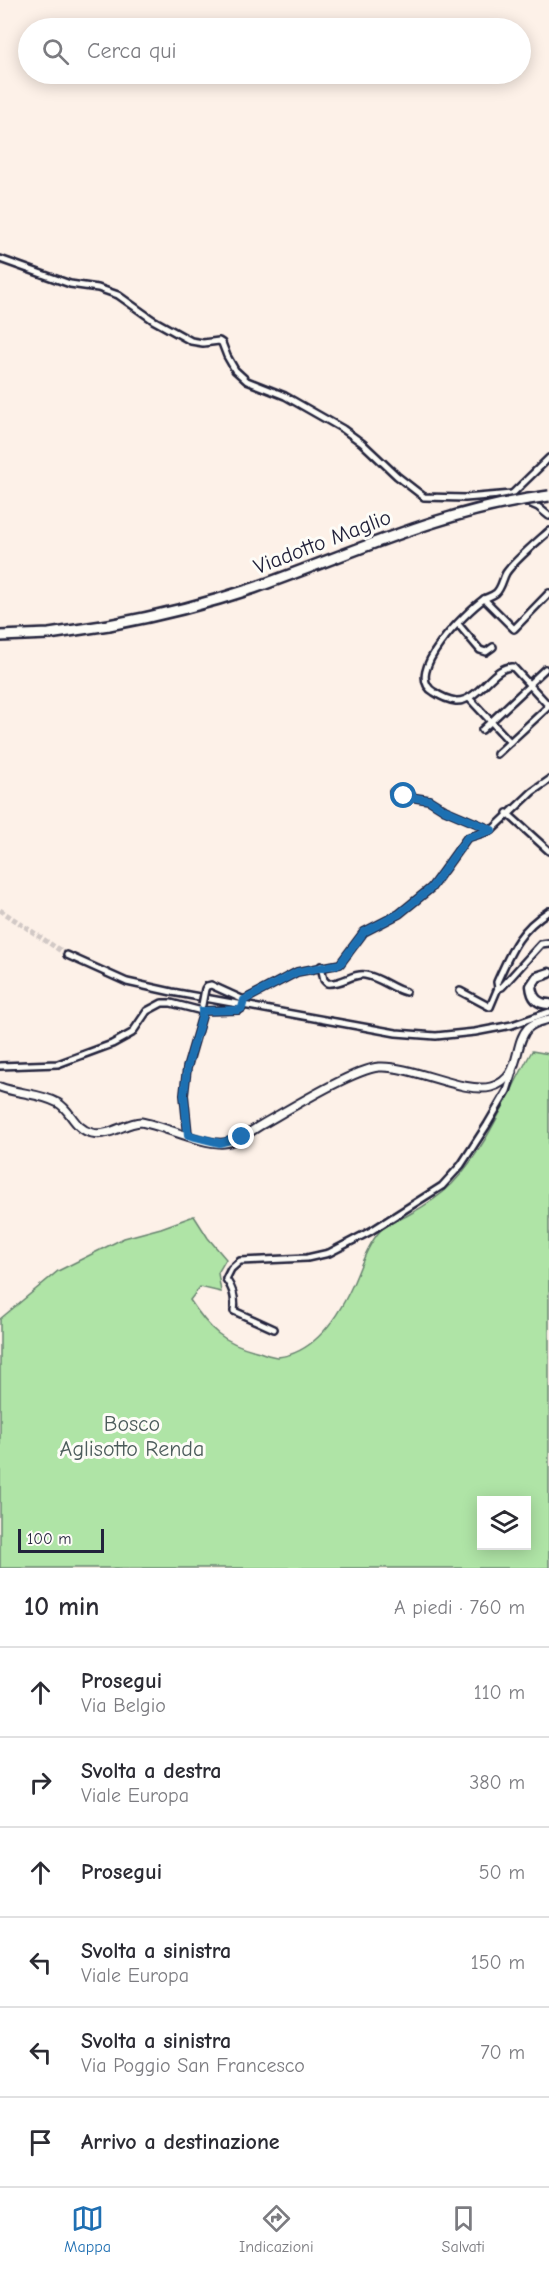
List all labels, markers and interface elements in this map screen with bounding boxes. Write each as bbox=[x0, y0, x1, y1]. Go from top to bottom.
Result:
search box bbox=[18, 18, 531, 84]
icon: search bbox=[39, 35, 72, 68]
text: Cerca qui bbox=[87, 38, 177, 64]
street label: Viadotto Maglio bbox=[250, 504, 395, 580]
route start bbox=[390, 782, 416, 808]
route end bbox=[228, 1123, 254, 1149]
park label: Bosco Aglisotto Renda bbox=[60, 1411, 204, 1462]
map controls bbox=[477, 1496, 531, 1550]
button: layers bbox=[477, 1496, 531, 1550]
scale bar bbox=[18, 1526, 104, 1554]
text: 100 m bbox=[27, 1530, 71, 1548]
text: 10 min bbox=[24, 1592, 99, 1622]
text: A piedi · 760 m bbox=[394, 1596, 525, 1619]
text: Prosegui bbox=[81, 1668, 162, 1694]
icon: ahead bbox=[24, 1676, 57, 1709]
text: 110 m bbox=[474, 1681, 525, 1704]
text: Via Belgio bbox=[81, 1694, 166, 1717]
text: Svolta a destra bbox=[81, 1758, 222, 1784]
icon: right bbox=[24, 1766, 57, 1799]
text: 380 m bbox=[469, 1771, 525, 1794]
text: Viale Europa bbox=[81, 1784, 189, 1807]
icon: ahead bbox=[24, 1856, 57, 1889]
text: Prosegui bbox=[81, 1859, 162, 1885]
text: 50 m bbox=[479, 1861, 525, 1884]
text: Svolta a sinistra bbox=[81, 1938, 231, 1964]
icon: left bbox=[24, 1946, 57, 1979]
text: 150 m bbox=[471, 1951, 525, 1974]
text: Viale Europa bbox=[81, 1964, 189, 1987]
text: Svolta a sinistra bbox=[81, 2028, 231, 2054]
icon: left bbox=[24, 2036, 57, 2069]
text: 70 m bbox=[480, 2041, 525, 2064]
text: Via Poggio San Francesco bbox=[81, 2054, 305, 2077]
icon: arrive bbox=[24, 2126, 57, 2159]
text: Arrivo a destinazione bbox=[81, 2129, 280, 2155]
tab: Mappa bbox=[64, 2202, 111, 2256]
tab: Indicazioni bbox=[239, 2202, 314, 2256]
tab: Salvati bbox=[442, 2202, 485, 2256]

